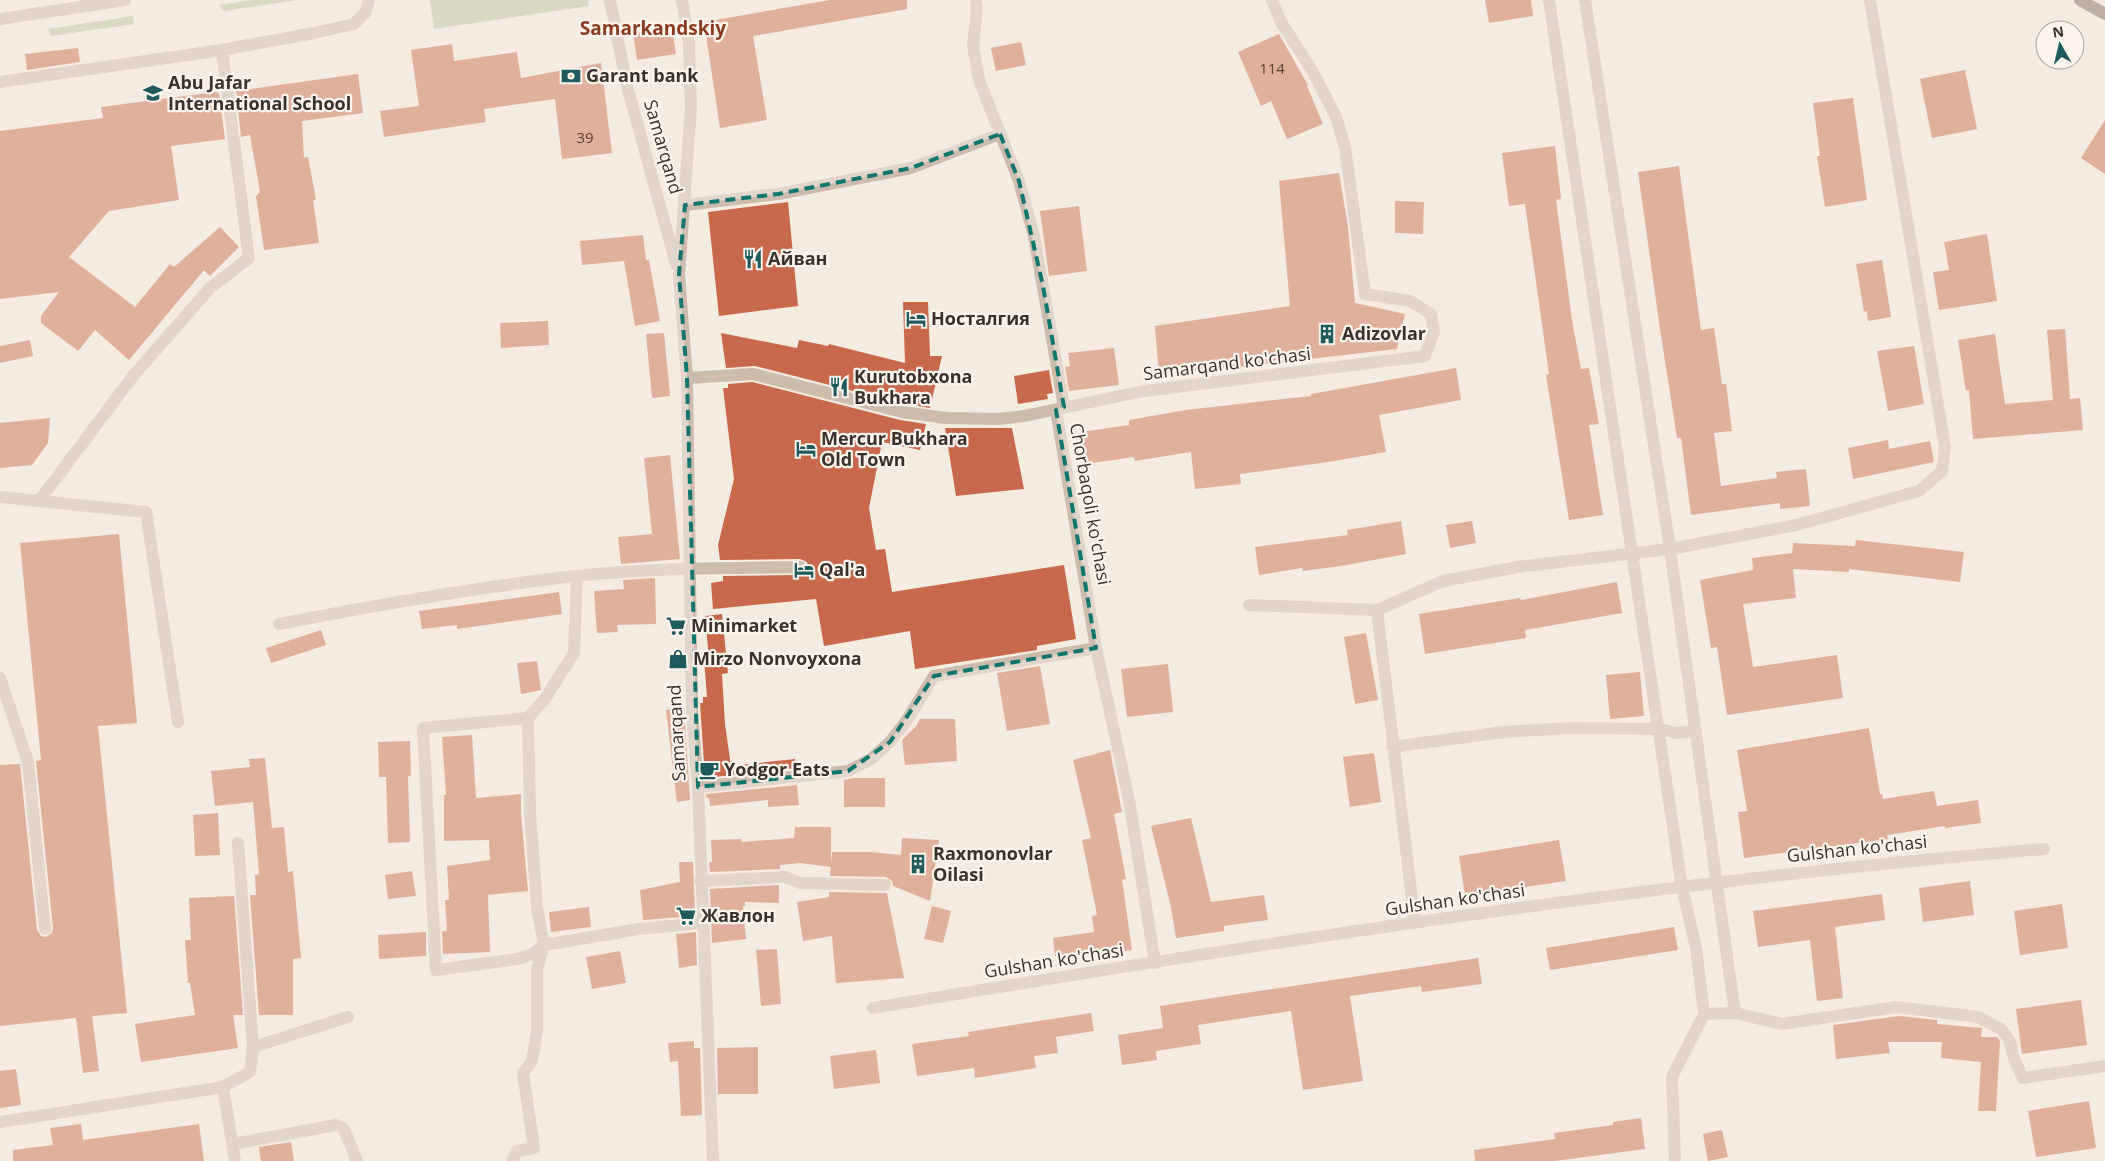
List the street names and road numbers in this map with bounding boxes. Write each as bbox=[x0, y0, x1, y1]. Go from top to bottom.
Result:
street label: Samarqand bbox=[639, 97, 689, 197]
street label: Samarqand ko'chasi bbox=[1142, 341, 1312, 385]
street label: Chorbaqoli ko'chasi bbox=[1065, 421, 1117, 587]
street label: Samarqand bbox=[661, 684, 691, 782]
street label: Gulshan ko'chasi bbox=[1786, 829, 1928, 867]
street label: Gulshan ko'chasi bbox=[1383, 877, 1526, 921]
street label: Gulshan ko'chasi bbox=[982, 937, 1125, 983]

